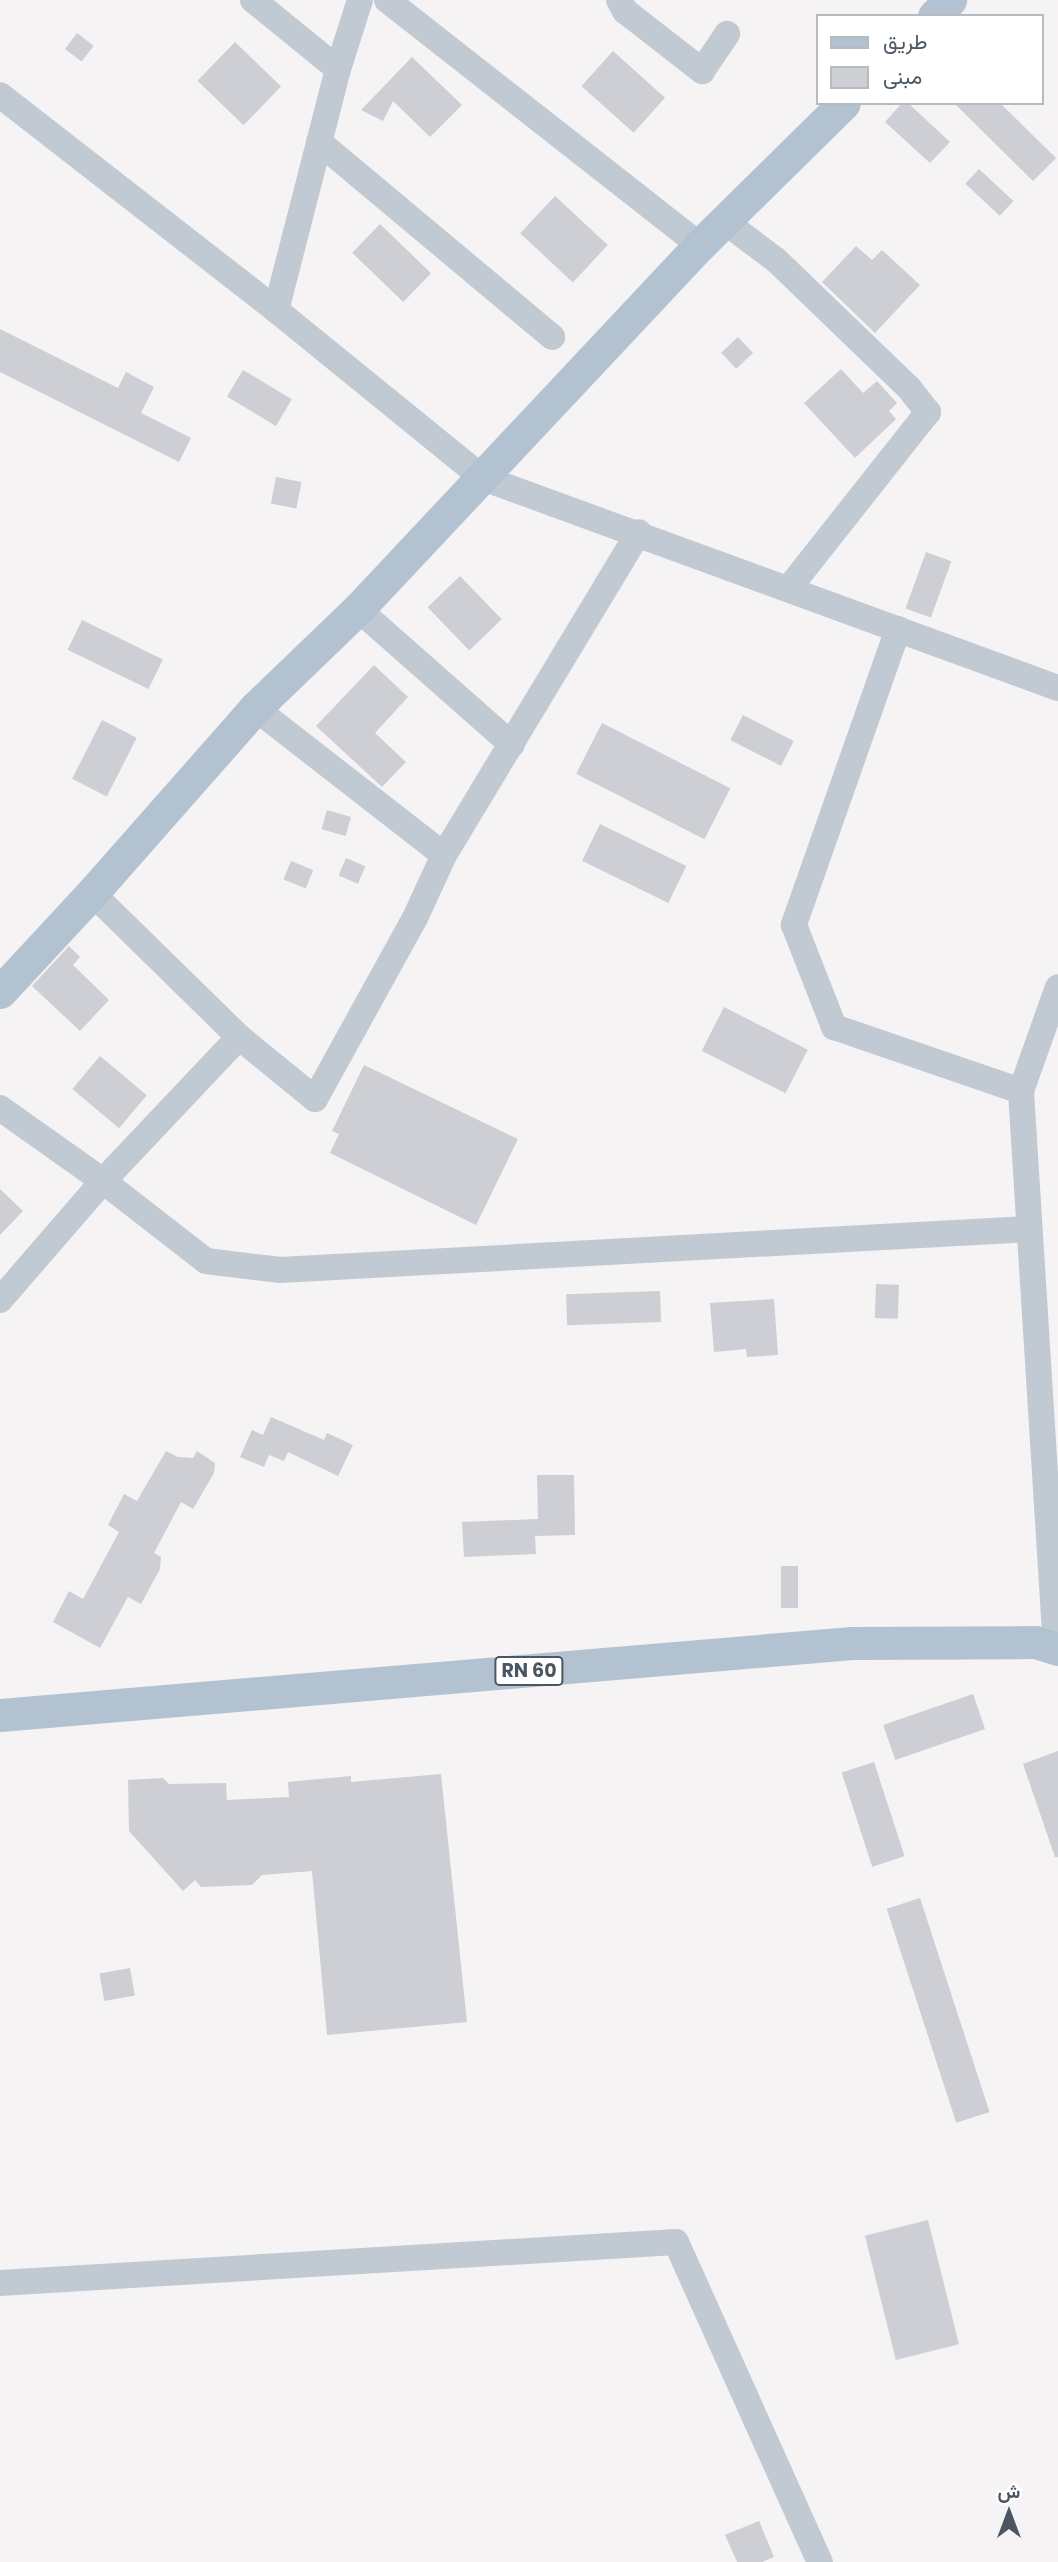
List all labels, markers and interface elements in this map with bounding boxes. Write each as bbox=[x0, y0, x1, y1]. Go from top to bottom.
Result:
legend bbox=[816, 14, 1044, 105]
text: طريق bbox=[883, 27, 928, 56]
text: مبنى bbox=[883, 62, 922, 91]
road number: RN 60 bbox=[494, 1656, 564, 1686]
north arrow bbox=[974, 2478, 1044, 2548]
text: ش bbox=[998, 2478, 1020, 2505]

